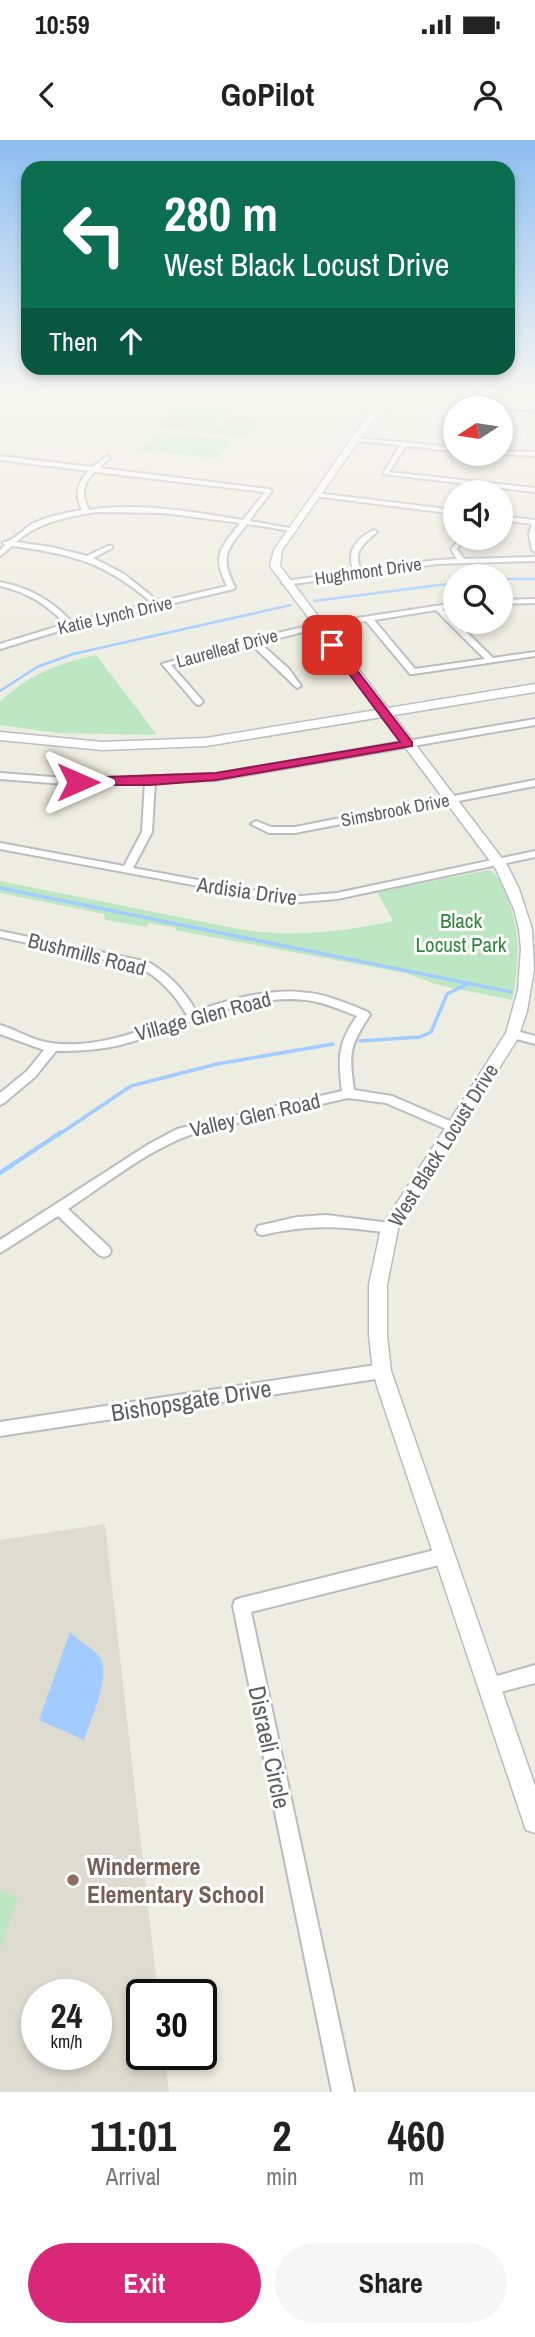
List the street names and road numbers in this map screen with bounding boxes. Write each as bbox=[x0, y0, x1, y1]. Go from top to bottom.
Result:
street label: Hughmont Drive bbox=[313, 551, 423, 591]
street label: Katie Lynch Drive bbox=[55, 590, 175, 640]
street label: Laurelleaf Drive bbox=[173, 622, 281, 674]
street label: Simsbrook Drive bbox=[339, 787, 451, 833]
street label: Ardisia Drive bbox=[194, 870, 299, 912]
street label: Bushmills Road bbox=[25, 925, 149, 983]
street label: Village Glen Road bbox=[132, 984, 274, 1048]
street label: West Black Locust Drive bbox=[381, 1058, 505, 1232]
street label: Valley Glen Road bbox=[187, 1086, 323, 1144]
street label: Bishopsgate Drive bbox=[109, 1372, 273, 1428]
street label: Disraeli Circle bbox=[241, 1683, 299, 1811]

